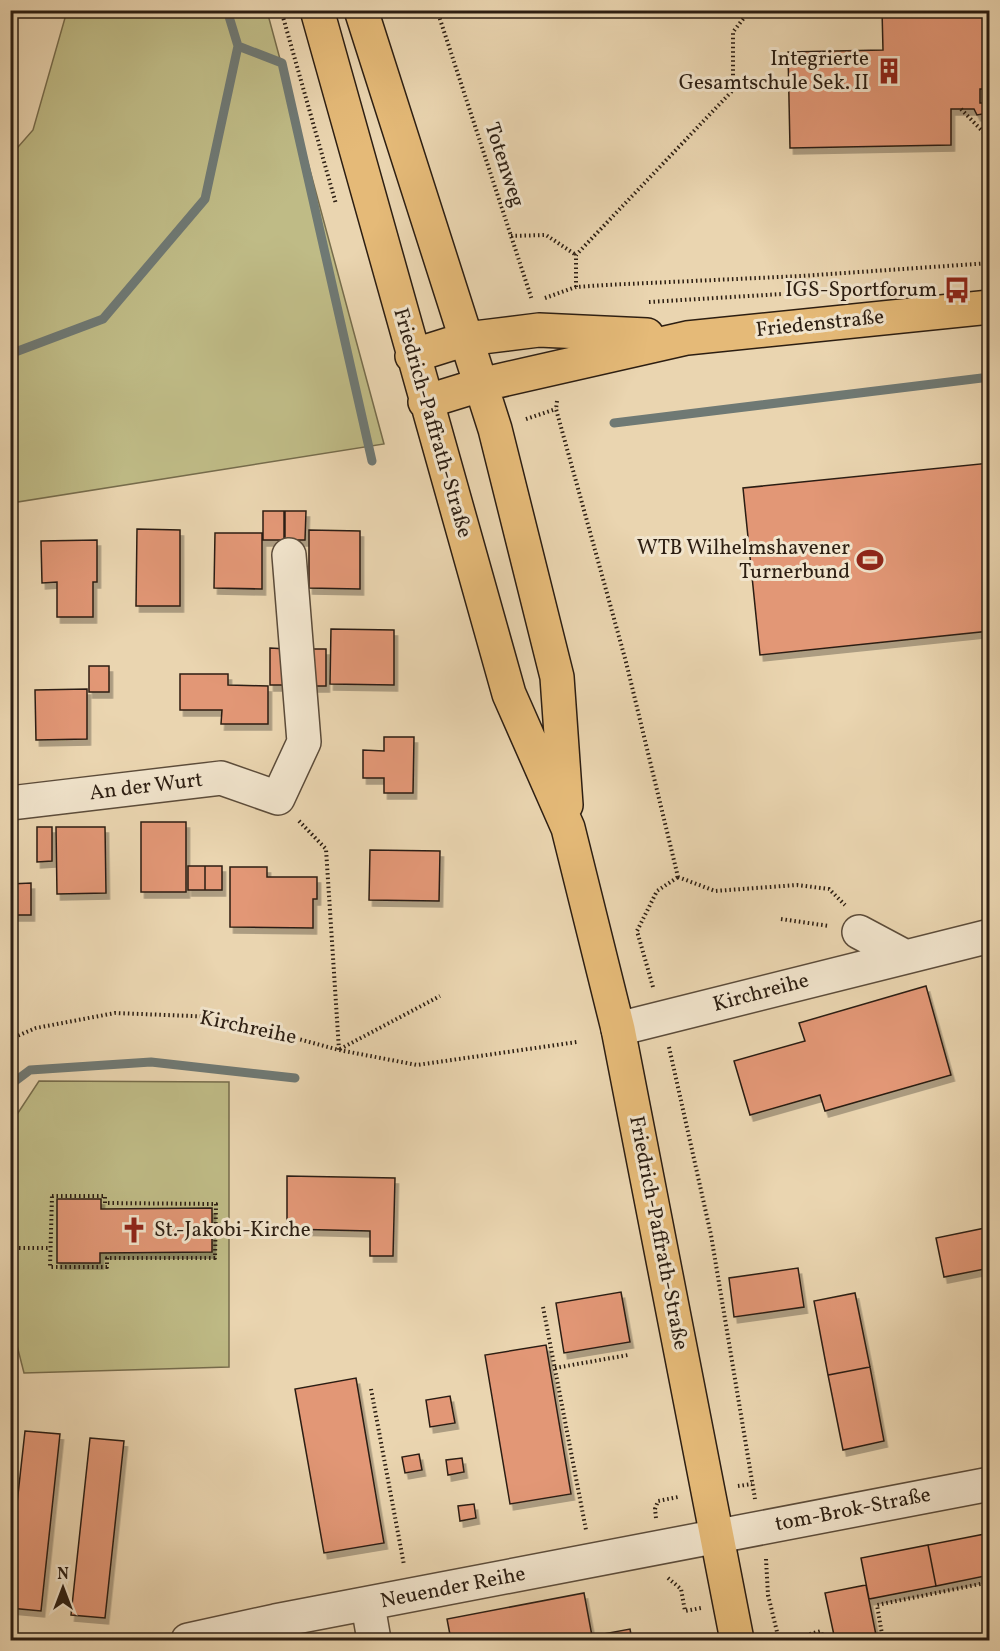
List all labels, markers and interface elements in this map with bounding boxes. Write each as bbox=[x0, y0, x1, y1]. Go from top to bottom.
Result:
place label: Integrierte Gesamtschule Sek. II bbox=[679, 45, 869, 98]
building icon: Integrierte Gesamtschule Sek. II bbox=[874, 56, 904, 86]
street label: Totenweg bbox=[477, 119, 531, 211]
bus stop icon: IGS-Sportforum bbox=[942, 275, 972, 305]
place label: IGS-Sportforum bbox=[785, 276, 937, 305]
street label: Friedenstraße bbox=[754, 303, 886, 345]
street label: Friedrich-Paffrath-Straße bbox=[385, 305, 479, 541]
place label: WTB Wilhelmshavener Turnerbund bbox=[637, 534, 850, 587]
sports icon: WTB Wilhelmshavener Turnerbund bbox=[855, 545, 885, 575]
street label: An der Wurt bbox=[88, 766, 204, 808]
street label: Kirchreihe bbox=[710, 966, 812, 1020]
street label: Kirchreihe bbox=[197, 1004, 299, 1052]
street label: Friedrich-Paffrath-Straße bbox=[621, 1114, 695, 1352]
church icon: St.-Jakobi-Kirche bbox=[119, 1215, 149, 1245]
place label: St.-Jakobi-Kirche bbox=[154, 1216, 311, 1245]
street label: tom-Brok-Straße bbox=[773, 1481, 933, 1539]
north arrow bbox=[33, 1558, 93, 1618]
street label: Neuender Reihe bbox=[378, 1560, 528, 1616]
text: N bbox=[57, 1564, 69, 1586]

